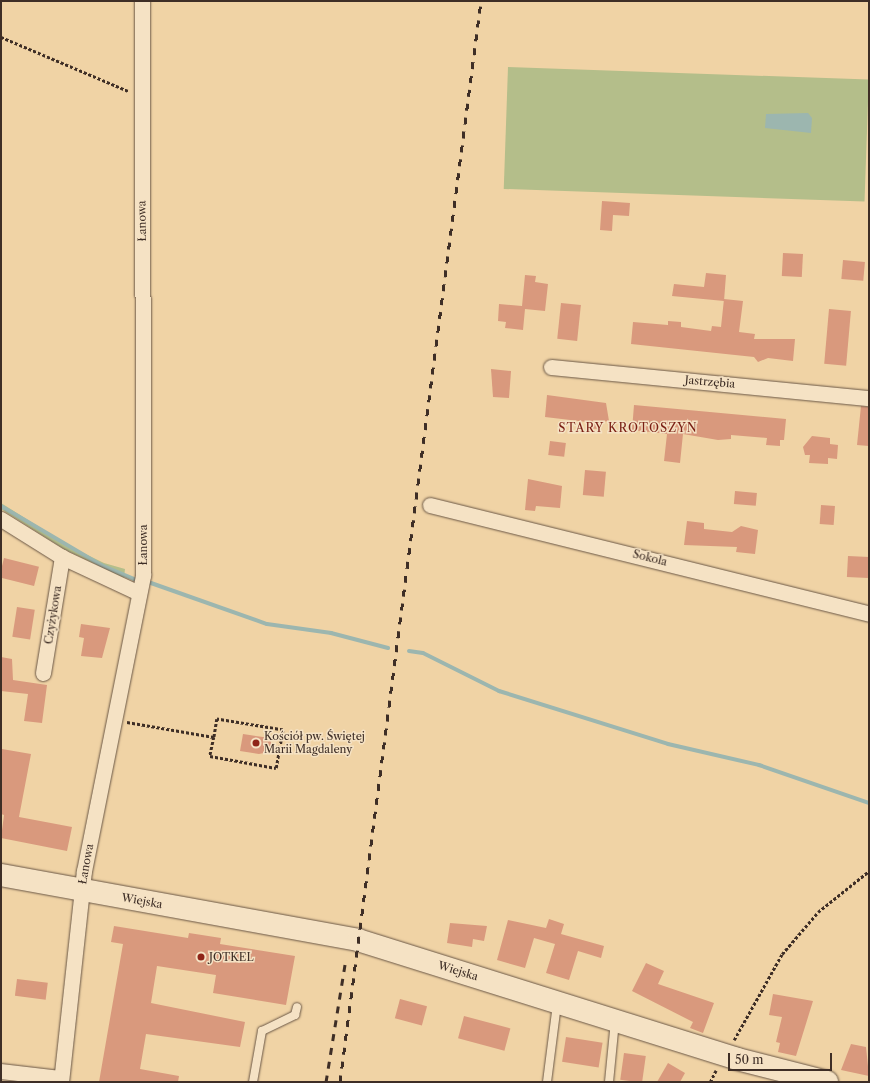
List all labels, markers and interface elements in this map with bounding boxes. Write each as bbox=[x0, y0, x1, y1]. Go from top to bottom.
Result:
street label: Łanowa bbox=[135, 200, 149, 242]
street label: Jastrzębia bbox=[684, 373, 736, 391]
district label: STARY KROTOSZYN bbox=[558, 421, 698, 435]
street label: Łanowa bbox=[136, 525, 150, 565]
street label: Sokola bbox=[631, 547, 669, 569]
street label: Czyżykowa bbox=[42, 585, 64, 645]
place label: Kościół pw. Świętej Marii Magdaleny bbox=[264, 730, 365, 756]
marker: Kościół pw. Świętej Marii Magdaleny bbox=[251, 738, 261, 748]
street label: Łanowa bbox=[76, 843, 96, 885]
street label: Wiejska bbox=[120, 891, 164, 911]
place label: JOTKEL bbox=[209, 950, 254, 964]
marker: JOTKEL bbox=[196, 952, 206, 962]
street label: Wiejska bbox=[436, 959, 480, 983]
scale bar bbox=[730, 1045, 834, 1071]
text: 50 m bbox=[735, 1052, 764, 1067]

